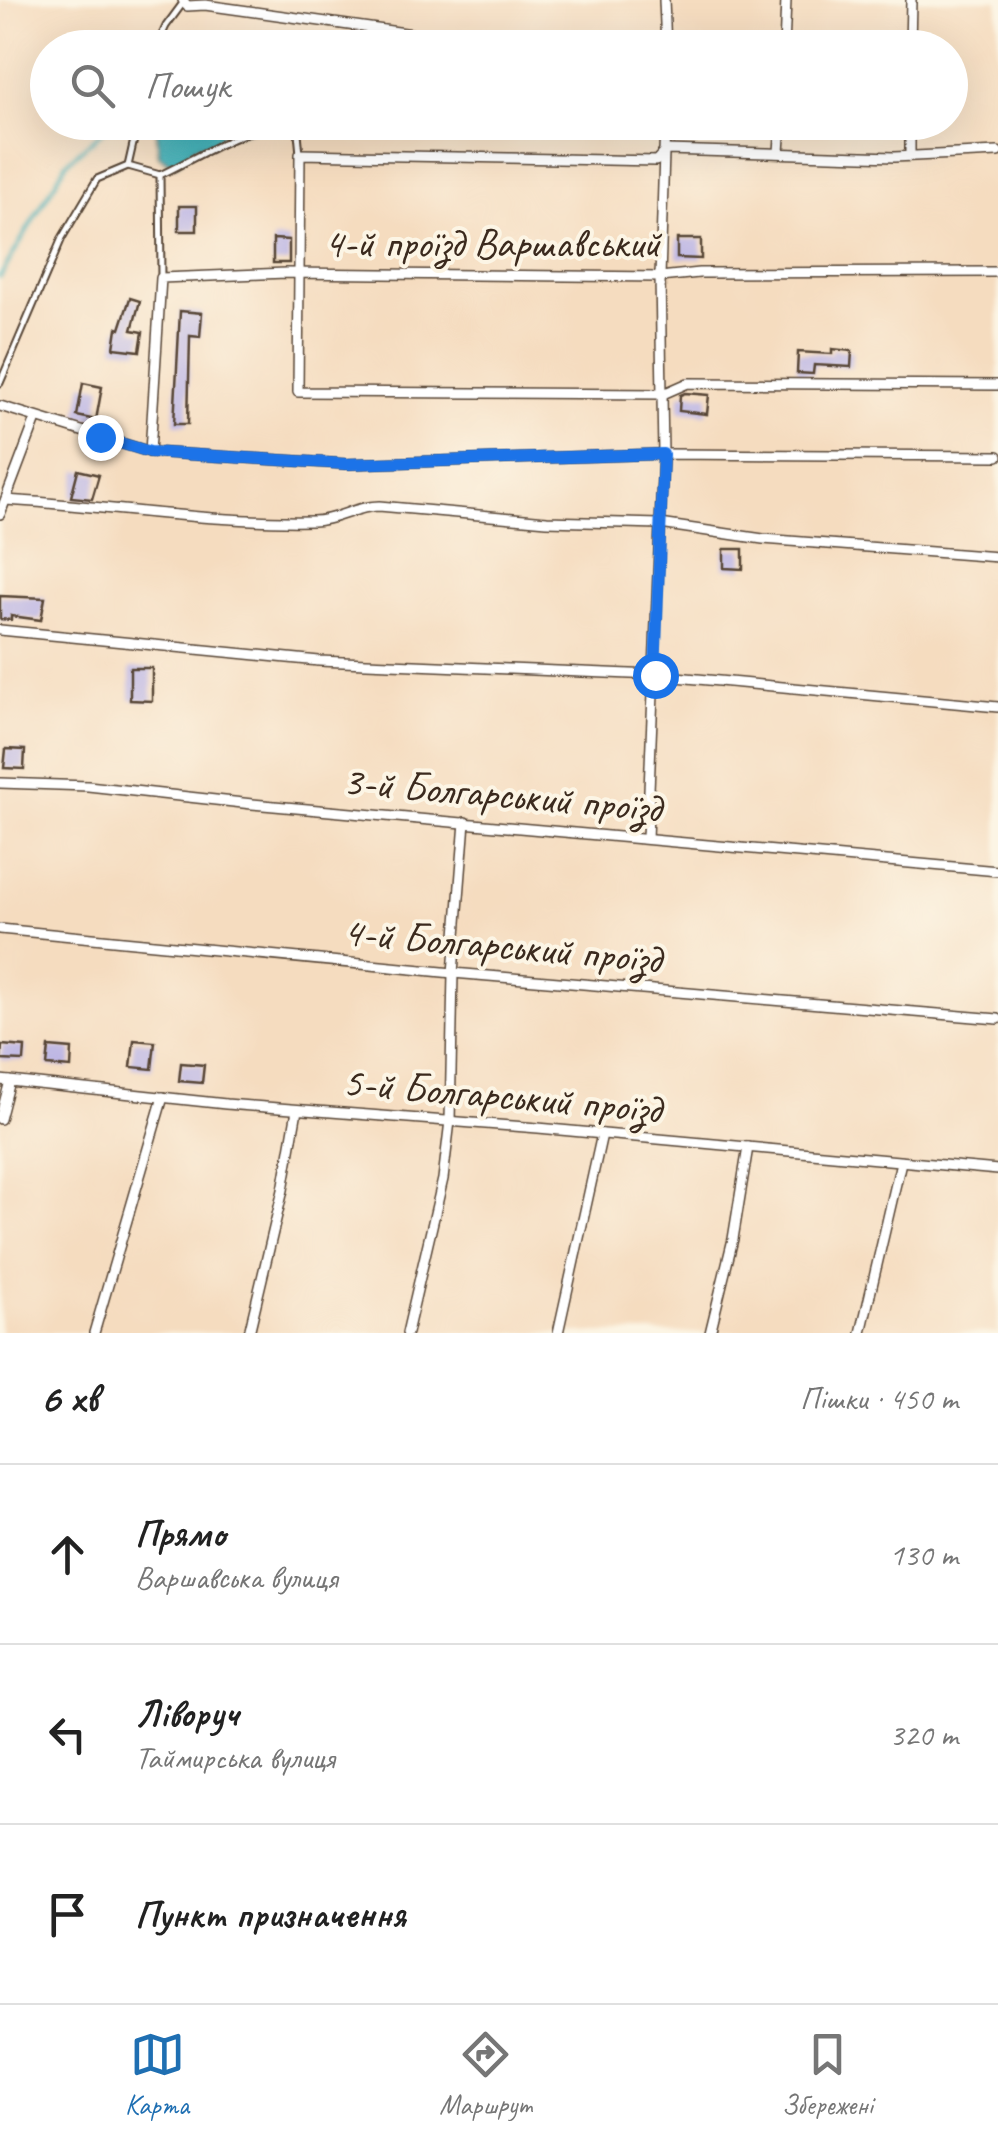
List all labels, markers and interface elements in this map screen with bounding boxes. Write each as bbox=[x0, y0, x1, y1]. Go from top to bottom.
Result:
search box bbox=[30, 30, 968, 140]
icon: search bbox=[65, 58, 120, 113]
text: Пошук bbox=[145, 62, 230, 109]
street label: 4-й проїзд Варшавський bbox=[324, 217, 663, 270]
route end bbox=[78, 415, 124, 461]
route start bbox=[633, 653, 679, 699]
street label: 3-й Болгарський проїзд bbox=[341, 754, 667, 835]
street label: 4-й Болгарський проїзд bbox=[341, 905, 667, 986]
street label: 5-й Болгарський проїзд bbox=[341, 1055, 667, 1136]
text: 6 хв bbox=[40, 1372, 98, 1425]
text: Пішки · 450 m bbox=[800, 1378, 958, 1419]
text: Прямо bbox=[135, 1510, 225, 1557]
icon: ahead bbox=[40, 1527, 95, 1582]
text: 130 m bbox=[889, 1534, 958, 1575]
text: Варшавська вулиця bbox=[135, 1557, 338, 1598]
text: Ліворуч bbox=[135, 1690, 238, 1737]
icon: left bbox=[40, 1707, 95, 1762]
text: 320 m bbox=[889, 1714, 958, 1755]
text: Таймирська вулиця bbox=[135, 1737, 334, 1778]
icon: arrive bbox=[40, 1887, 95, 1942]
text: Пункт призначення bbox=[135, 1891, 406, 1938]
tab: Карта bbox=[125, 2027, 189, 2122]
tab: Маршрут bbox=[439, 2027, 532, 2122]
tab: Збережені bbox=[782, 2027, 873, 2122]

